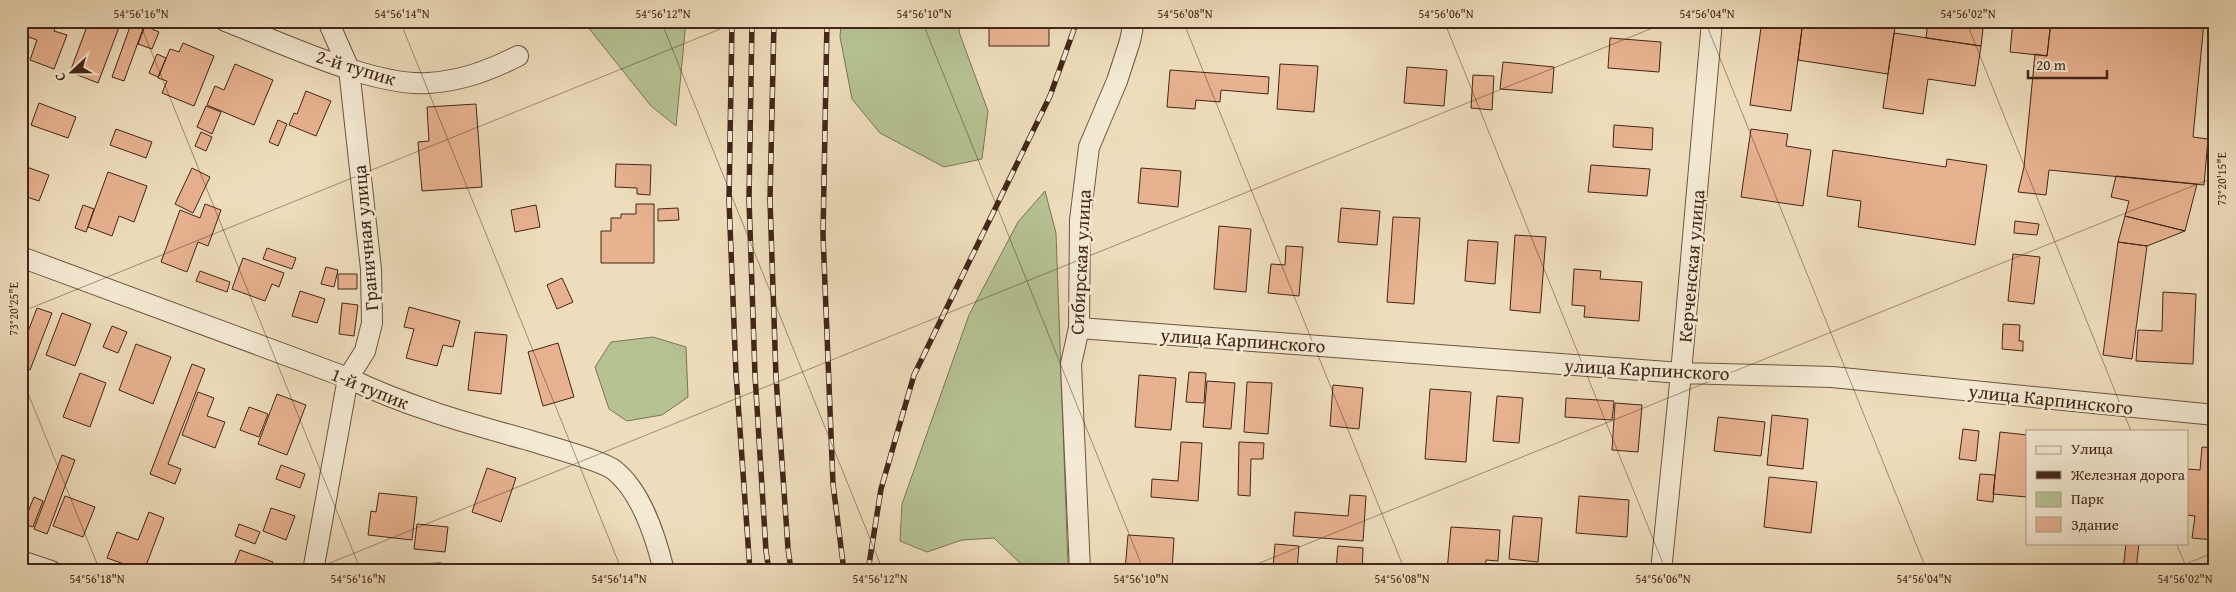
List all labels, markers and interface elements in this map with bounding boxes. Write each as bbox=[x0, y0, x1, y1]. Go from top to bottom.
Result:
text: 54°56'16"N bbox=[113, 5, 169, 22]
text: 54°56'14"N bbox=[374, 5, 430, 22]
text: 54°56'12"N bbox=[635, 5, 691, 22]
text: 54°56'10"N bbox=[896, 5, 952, 22]
text: 54°56'08"N bbox=[1157, 5, 1213, 22]
text: 54°56'06"N bbox=[1418, 5, 1474, 22]
text: 54°56'04"N bbox=[1679, 5, 1735, 22]
text: 54°56'02"N bbox=[1940, 5, 1996, 22]
street label: 2-й тупик bbox=[313, 42, 399, 92]
north arrow bbox=[48, 48, 98, 98]
scale bar bbox=[2028, 48, 2107, 80]
text: 20 m bbox=[2036, 54, 2067, 75]
text: С bbox=[49, 69, 71, 84]
text: 73°20'15"E bbox=[2213, 152, 2230, 206]
street label: Граничная улица bbox=[345, 164, 385, 312]
street label: Керченская улица bbox=[1670, 188, 1712, 344]
street label: Сибирская улица bbox=[1062, 189, 1098, 335]
text: 73°20'25"E bbox=[5, 282, 22, 336]
street label: улица Карпинского bbox=[1159, 320, 1326, 360]
street label: улица Карпинского bbox=[1563, 351, 1730, 387]
street label: 1-й тупик bbox=[327, 360, 413, 416]
street label: улица Карпинского bbox=[1966, 376, 2135, 422]
legend bbox=[2026, 430, 2188, 544]
text: Улица bbox=[2071, 438, 2114, 459]
text: Железная дорога bbox=[2070, 464, 2186, 485]
text: Парк bbox=[2071, 488, 2104, 509]
text: Здание bbox=[2071, 514, 2119, 535]
text: 54°56'18"N bbox=[69, 570, 125, 587]
text: 54°56'16"N bbox=[330, 570, 386, 587]
text: 54°56'14"N bbox=[591, 570, 647, 587]
text: 54°56'12"N bbox=[852, 570, 908, 587]
text: 54°56'10"N bbox=[1113, 570, 1169, 587]
text: 54°56'08"N bbox=[1374, 570, 1430, 587]
text: 54°56'06"N bbox=[1635, 570, 1691, 587]
text: 54°56'04"N bbox=[1896, 570, 1952, 587]
text: 54°56'02"N bbox=[2157, 570, 2213, 587]

